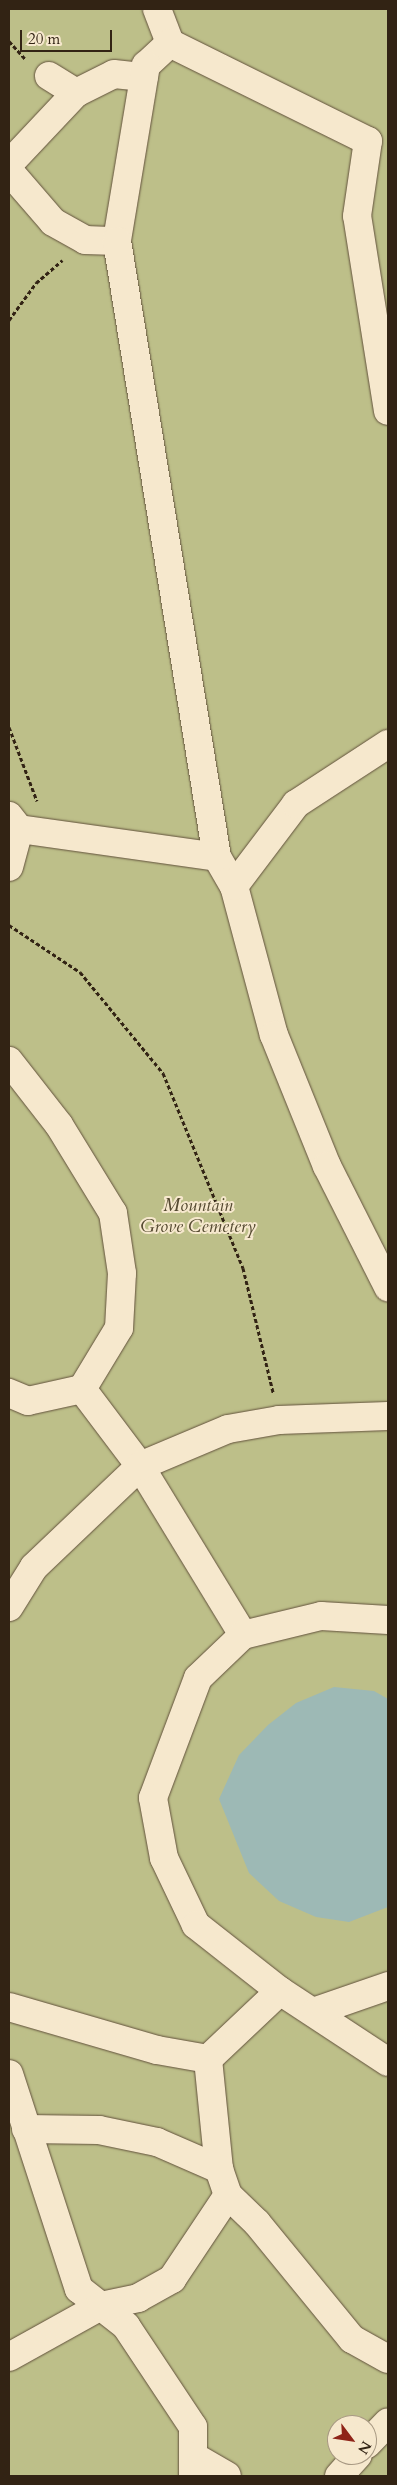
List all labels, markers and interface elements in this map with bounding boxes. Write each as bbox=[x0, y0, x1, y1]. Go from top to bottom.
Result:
scale bar bbox=[22, 20, 115, 52]
text: 20 m bbox=[28, 29, 60, 49]
park label: Mountain Grove Cemetery bbox=[140, 1196, 256, 1238]
north arrow bbox=[327, 2415, 377, 2465]
text: N bbox=[353, 2437, 376, 2458]

